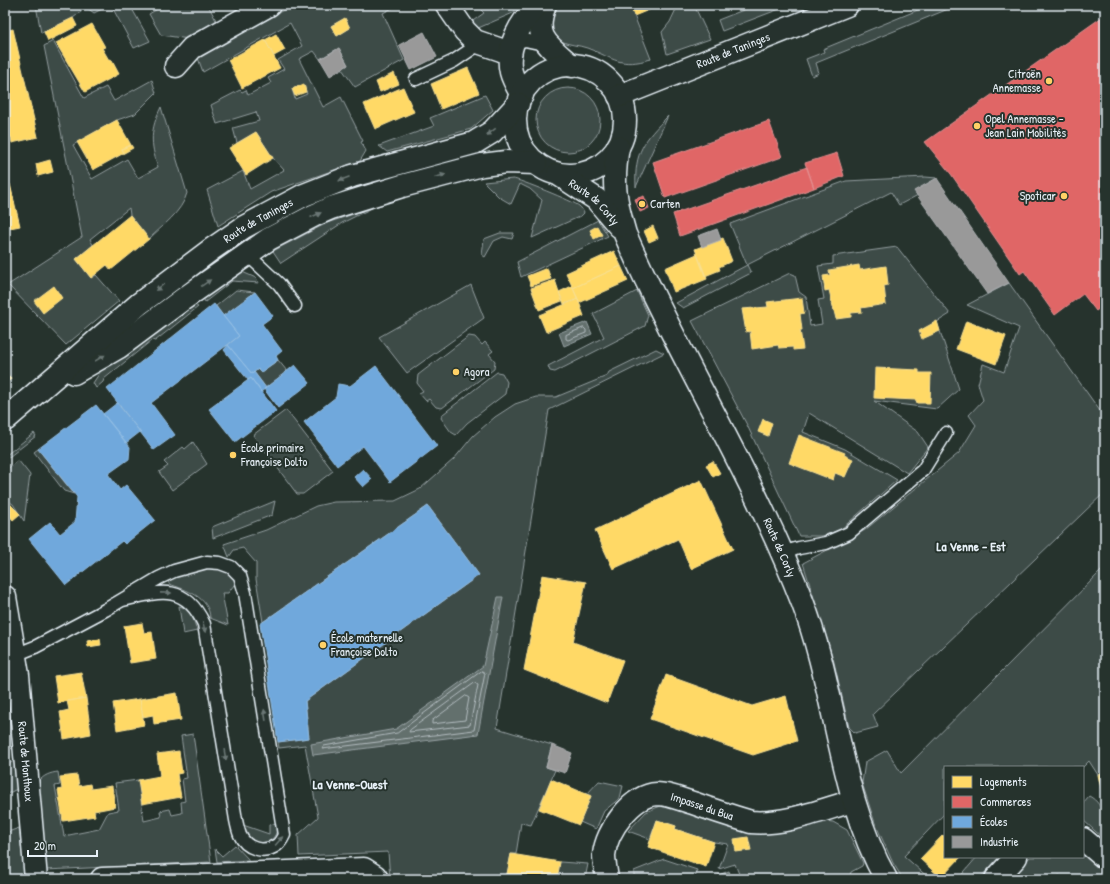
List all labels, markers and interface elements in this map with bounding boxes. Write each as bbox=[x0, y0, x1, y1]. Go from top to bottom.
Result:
street label: Route de Taninges bbox=[694, 28, 773, 72]
place label: Citroën Annemasse bbox=[993, 65, 1041, 96]
marker: Citroën Annemasse bbox=[1044, 76, 1054, 86]
place label: Opel Annemasse - Jean Lain Mobilités bbox=[985, 110, 1067, 141]
marker: Opel Annemasse - Jean Lain Mobilités bbox=[972, 121, 982, 131]
one-way arrow bbox=[486, 127, 497, 136]
one-way arrow bbox=[434, 173, 446, 179]
street label: Route de Corly bbox=[566, 174, 624, 229]
one-way arrow bbox=[337, 177, 349, 183]
place label: Spoticar bbox=[1020, 187, 1056, 204]
marker: Spoticar bbox=[1059, 191, 1069, 201]
street label: Route de Taninges bbox=[220, 193, 296, 247]
place label: Carten bbox=[650, 195, 680, 212]
marker: Carten bbox=[637, 199, 647, 209]
one-way arrow bbox=[310, 212, 322, 218]
one-way arrow bbox=[201, 279, 211, 287]
one-way arrow bbox=[155, 283, 166, 292]
one-way arrow bbox=[95, 354, 105, 362]
place label: Agora bbox=[464, 363, 490, 380]
marker: Agora bbox=[451, 367, 461, 377]
place label: École primaire Françoise Dolto bbox=[240, 439, 307, 470]
marker: École primaire Françoise Dolto bbox=[228, 450, 238, 460]
street label: Route de Corly bbox=[759, 515, 801, 580]
district label: La Venne - Est bbox=[937, 537, 1006, 555]
one-way arrow bbox=[160, 590, 173, 596]
one-way arrow bbox=[201, 621, 207, 633]
place label: École maternelle Françoise Dolto bbox=[330, 629, 403, 660]
marker: École maternelle Françoise Dolto bbox=[318, 640, 328, 650]
one-way arrow bbox=[262, 709, 268, 721]
street label: Route de Monthoux bbox=[14, 721, 38, 802]
one-way arrow bbox=[222, 749, 228, 761]
legend bbox=[944, 766, 1084, 858]
text: Logements bbox=[980, 773, 1027, 790]
district label: La Venne-Ouest bbox=[313, 775, 388, 793]
street label: Impasse du Bua bbox=[669, 787, 736, 824]
text: Commerces bbox=[980, 793, 1032, 810]
text: Écoles bbox=[980, 813, 1008, 830]
scale bar bbox=[28, 832, 97, 858]
text: Industrie bbox=[980, 833, 1019, 850]
one-way arrow bbox=[275, 836, 284, 846]
text: 20 m bbox=[34, 837, 56, 854]

